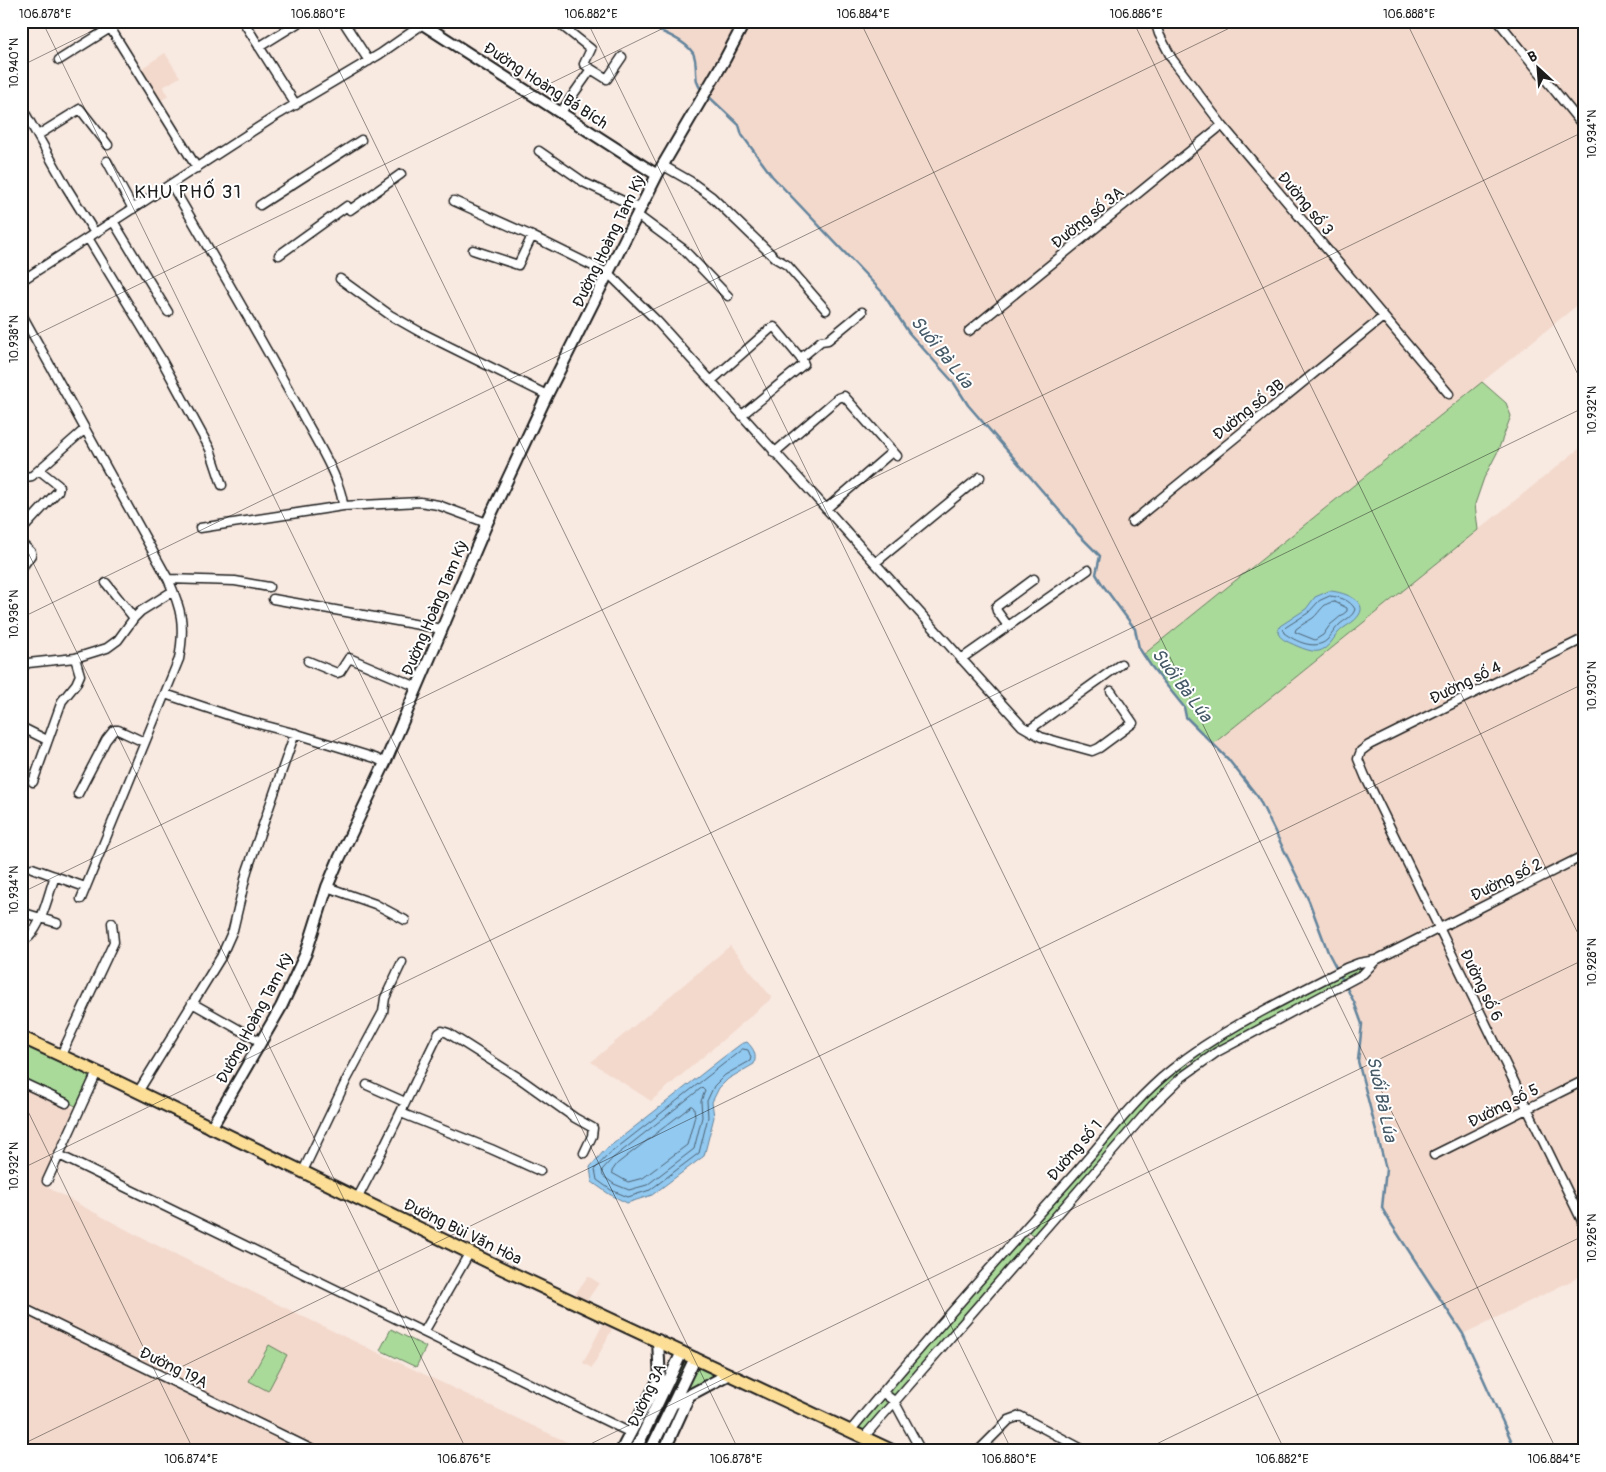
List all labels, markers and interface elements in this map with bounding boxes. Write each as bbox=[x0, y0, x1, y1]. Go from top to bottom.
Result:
text: 106.878°E bbox=[19, 7, 71, 22]
text: 106.880°E bbox=[291, 7, 345, 22]
text: 106.882°E bbox=[565, 7, 617, 22]
text: 106.884°E bbox=[836, 7, 890, 22]
text: 106.886°E bbox=[1109, 7, 1163, 22]
text: 106.888°E bbox=[1383, 7, 1435, 22]
text: 10.940°N bbox=[7, 38, 22, 88]
street label: Đường Hoàng Bá Bích bbox=[479, 38, 611, 134]
north arrow bbox=[1514, 42, 1564, 92]
text: B bbox=[1525, 47, 1540, 66]
text: 10.934°N bbox=[1585, 110, 1600, 158]
street label: Đường số 3 bbox=[1273, 168, 1338, 240]
street label: Đường Hoàng Tam Kỳ bbox=[568, 172, 650, 311]
district label: KHU PHỐ 31 bbox=[134, 178, 242, 204]
street label: Đường số 3A bbox=[1047, 183, 1128, 253]
water label: Suối Bà Lúa bbox=[905, 311, 979, 394]
text: 10.938°N bbox=[7, 315, 22, 363]
street label: Đường số 3B bbox=[1209, 375, 1288, 445]
text: 10.932°N bbox=[1585, 386, 1600, 434]
street label: Đường Hoàng Tam Kỳ bbox=[397, 538, 472, 679]
text: 10.936°N bbox=[7, 590, 22, 638]
water label: Suối Bà Lúa bbox=[1146, 644, 1218, 728]
street label: Đường số 4 bbox=[1426, 657, 1505, 709]
text: 10.930°N bbox=[1585, 661, 1600, 711]
street label: Đường số 2 bbox=[1467, 854, 1545, 906]
text: 10.934°N bbox=[7, 866, 22, 914]
text: 10.928°N bbox=[1585, 938, 1600, 986]
street label: Đường số 6 bbox=[1455, 946, 1507, 1025]
street label: Đường Hoàng Tam Kỳ bbox=[212, 950, 298, 1087]
water label: Suối Bà Lúa bbox=[1361, 1054, 1402, 1145]
street label: Đường số 5 bbox=[1465, 1080, 1542, 1132]
street label: Đường số 1 bbox=[1043, 1116, 1107, 1185]
text: 10.932°N bbox=[7, 1142, 22, 1190]
street label: Đường Bùi Văn Hòa bbox=[400, 1195, 525, 1269]
text: 10.926°N bbox=[1585, 1214, 1600, 1262]
street label: Đường 19A bbox=[136, 1343, 211, 1393]
street label: Đường 3A bbox=[623, 1360, 670, 1430]
text: 106.874°E bbox=[164, 1452, 218, 1467]
text: 106.876°E bbox=[437, 1452, 491, 1467]
text: 106.878°E bbox=[710, 1452, 762, 1467]
text: 106.880°E bbox=[982, 1452, 1036, 1467]
text: 106.882°E bbox=[1256, 1452, 1308, 1467]
text: 106.884°E bbox=[1527, 1452, 1581, 1467]

